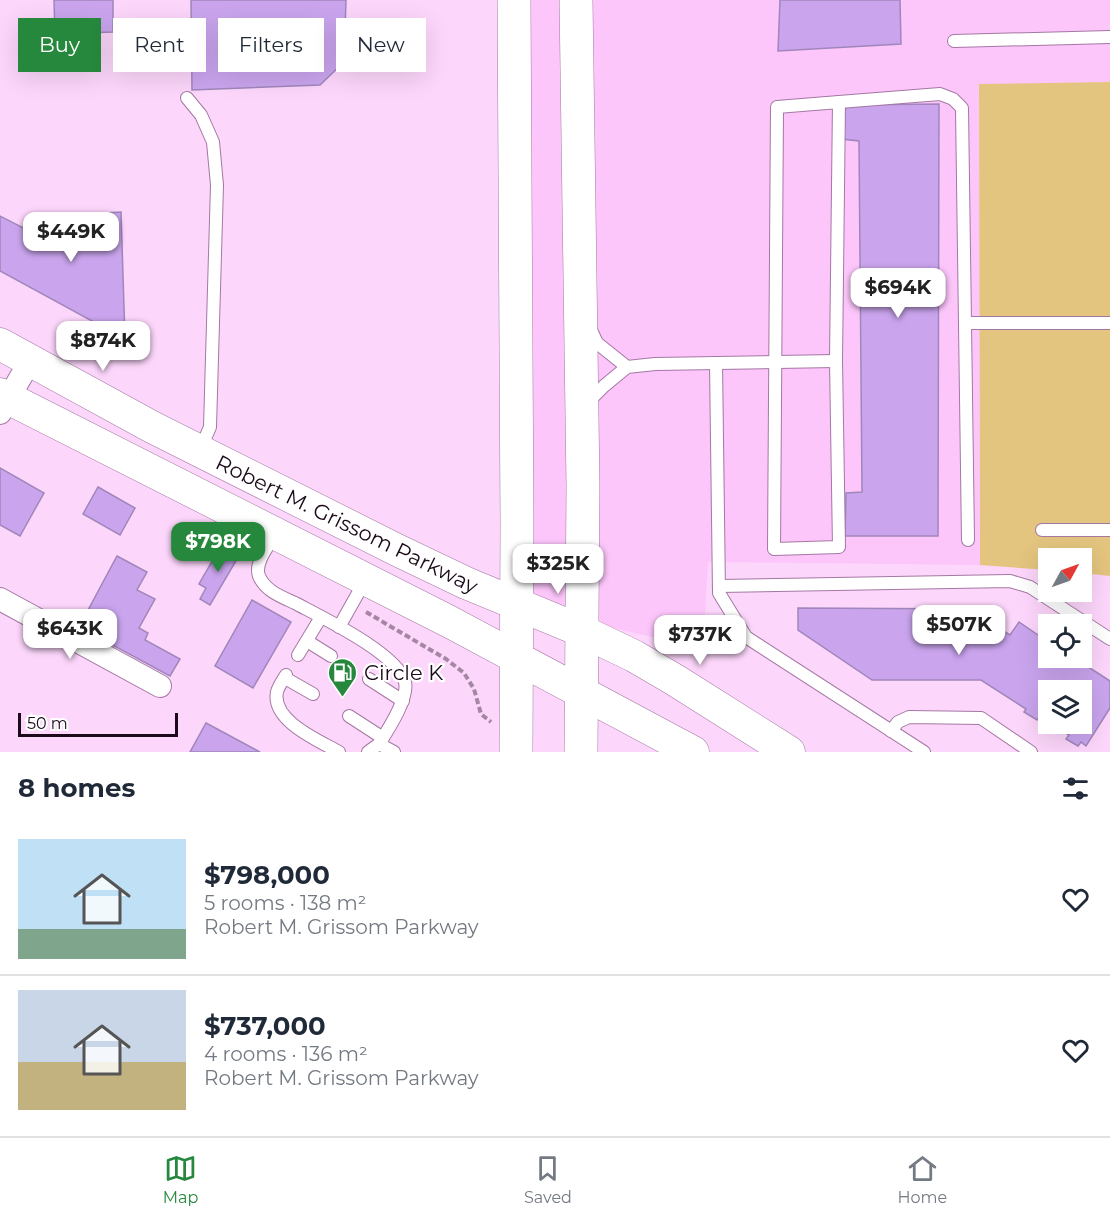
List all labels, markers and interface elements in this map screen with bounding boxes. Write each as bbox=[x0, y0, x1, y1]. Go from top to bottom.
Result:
chip: Buy bbox=[18, 18, 101, 72]
chip: Rent bbox=[113, 18, 206, 72]
chip: Filters bbox=[218, 18, 324, 72]
chip: New bbox=[336, 18, 426, 72]
pin: $449K bbox=[29, 212, 113, 263]
text: $449K bbox=[37, 219, 105, 243]
pin: $694K bbox=[856, 268, 940, 319]
text: $694K bbox=[865, 275, 931, 299]
pin: $874K bbox=[61, 321, 145, 372]
text: $874K bbox=[70, 328, 136, 352]
street label: Robert M. Grissom Parkway bbox=[212, 450, 483, 599]
pin: $798K bbox=[176, 522, 260, 573]
text: $798K bbox=[185, 529, 251, 553]
pin: $325K bbox=[516, 544, 600, 595]
north arrow bbox=[1038, 548, 1092, 602]
map controls bbox=[1038, 548, 1092, 734]
text: $325K bbox=[527, 551, 589, 575]
pin: $507K bbox=[917, 605, 1001, 656]
pin: $643K bbox=[28, 609, 112, 660]
text: $507K bbox=[926, 612, 992, 636]
button: locate bbox=[1038, 614, 1092, 668]
pin: $737K bbox=[658, 615, 742, 666]
text: $643K bbox=[37, 616, 103, 640]
text: $737K bbox=[668, 622, 732, 646]
fuel station icon: Circle K bbox=[327, 656, 359, 698]
place label: Circle K bbox=[364, 660, 443, 685]
button: layers bbox=[1038, 680, 1092, 734]
scale bar bbox=[18, 710, 178, 738]
text: 50 m bbox=[27, 714, 68, 733]
text: 8 homes bbox=[18, 772, 135, 804]
icon: filters bbox=[1059, 772, 1092, 805]
text: $798,000 bbox=[204, 859, 330, 891]
icon: home bbox=[66, 863, 138, 935]
icon: heart bbox=[1059, 883, 1092, 916]
text: 5 rooms · 138 m² bbox=[204, 891, 366, 915]
text: Robert M. Grissom Parkway bbox=[204, 915, 479, 939]
text: $737,000 bbox=[204, 1010, 326, 1042]
icon: home bbox=[66, 1014, 138, 1086]
icon: heart bbox=[1059, 1034, 1092, 1067]
text: 4 rooms · 136 m² bbox=[204, 1042, 368, 1066]
text: Robert M. Grissom Parkway bbox=[204, 1066, 479, 1090]
tab: Map bbox=[163, 1152, 198, 1207]
tab: Saved bbox=[524, 1152, 572, 1207]
tab: Home bbox=[898, 1152, 947, 1207]

